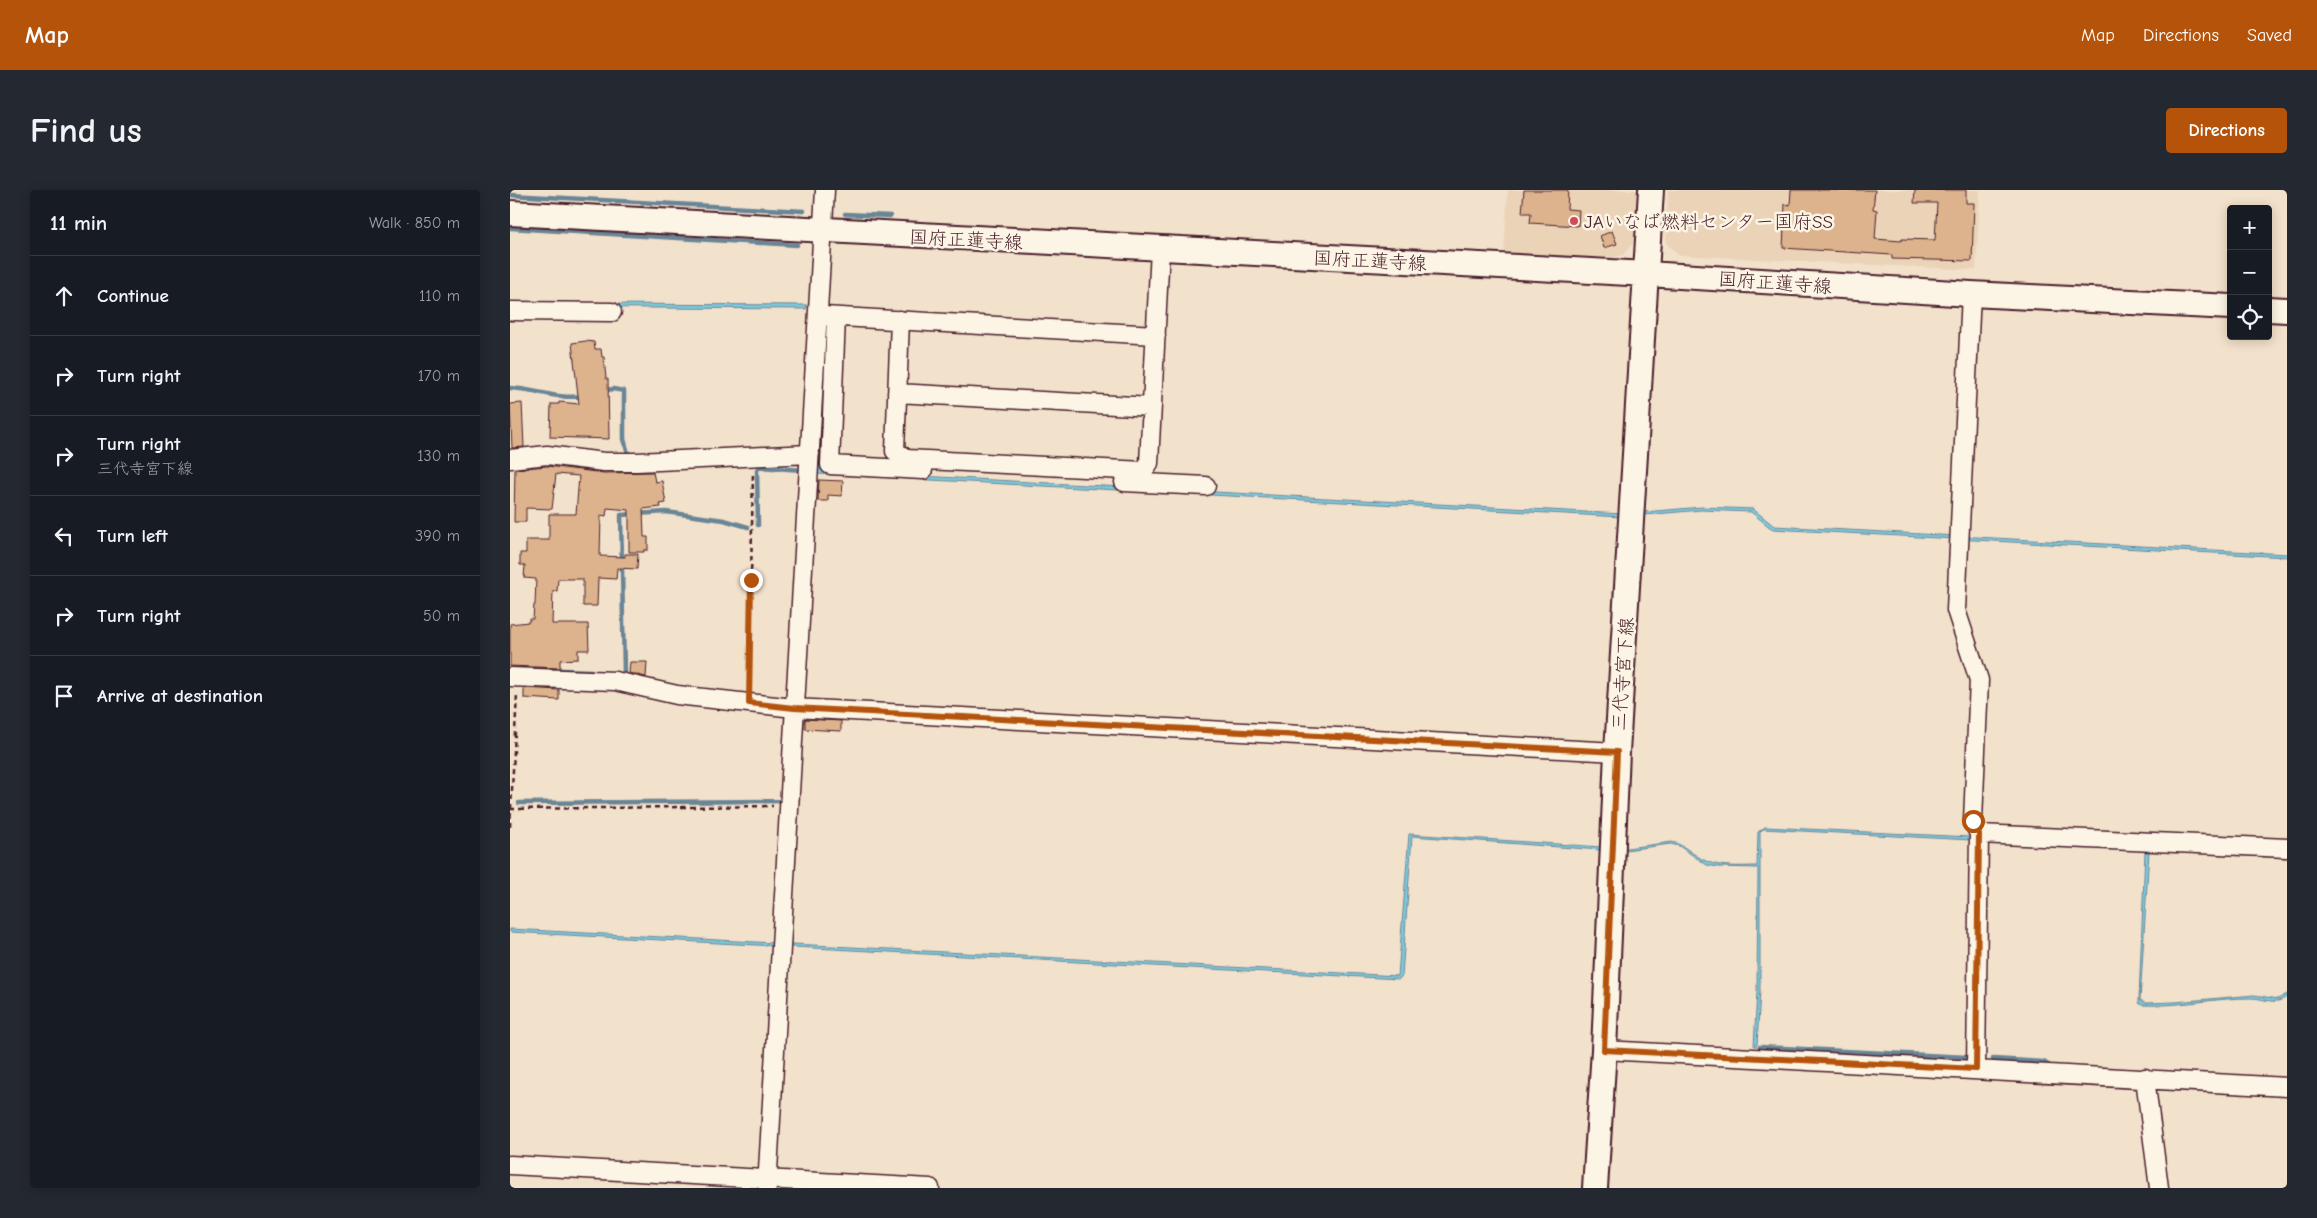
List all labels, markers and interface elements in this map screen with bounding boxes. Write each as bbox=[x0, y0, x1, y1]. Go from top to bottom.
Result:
text: Map bbox=[25, 21, 69, 49]
text: Map bbox=[2081, 25, 2115, 46]
text: Directions bbox=[2143, 25, 2219, 46]
text: Saved bbox=[2247, 25, 2292, 46]
button: Directions bbox=[2166, 108, 2287, 153]
text: Find us bbox=[30, 110, 142, 151]
map controls bbox=[2227, 205, 2272, 340]
button: + bbox=[2227, 205, 2272, 250]
text: 11 min bbox=[50, 211, 107, 235]
place label: JAいなば燃料センター国府SS bbox=[1584, 211, 1833, 233]
text: Walk · 850 m bbox=[369, 214, 460, 232]
marker: JAいなば燃料センター国府SS bbox=[1568, 215, 1580, 227]
street label: 国府正蓮寺線 bbox=[908, 226, 1023, 254]
street label: 国府正蓮寺線 bbox=[1312, 247, 1427, 275]
button: − bbox=[2227, 250, 2272, 295]
street label: 国府正蓮寺線 bbox=[1717, 268, 1833, 298]
icon: ahead bbox=[50, 282, 78, 310]
text: Continue bbox=[97, 285, 169, 307]
text: 110 m bbox=[419, 287, 460, 305]
button: locate bbox=[2227, 295, 2272, 340]
icon: right bbox=[50, 362, 78, 390]
text: Turn right bbox=[97, 365, 181, 387]
text: 170 m bbox=[418, 367, 460, 385]
text: Turn right bbox=[97, 433, 181, 455]
icon: right bbox=[50, 442, 78, 470]
text: 130 m bbox=[417, 447, 460, 465]
text: 三代寺宮下線 bbox=[97, 460, 193, 478]
icon: left bbox=[50, 522, 78, 550]
text: Turn left bbox=[97, 525, 168, 547]
text: 390 m bbox=[415, 527, 460, 545]
route end bbox=[740, 569, 763, 592]
icon: right bbox=[50, 602, 78, 630]
text: Turn right bbox=[97, 605, 181, 627]
text: 50 m bbox=[423, 607, 460, 625]
street label: 三代寺宮下線 bbox=[1608, 616, 1638, 732]
icon: arrive bbox=[50, 682, 78, 710]
text: Arrive at destination bbox=[97, 685, 263, 707]
route start bbox=[1962, 810, 1985, 833]

